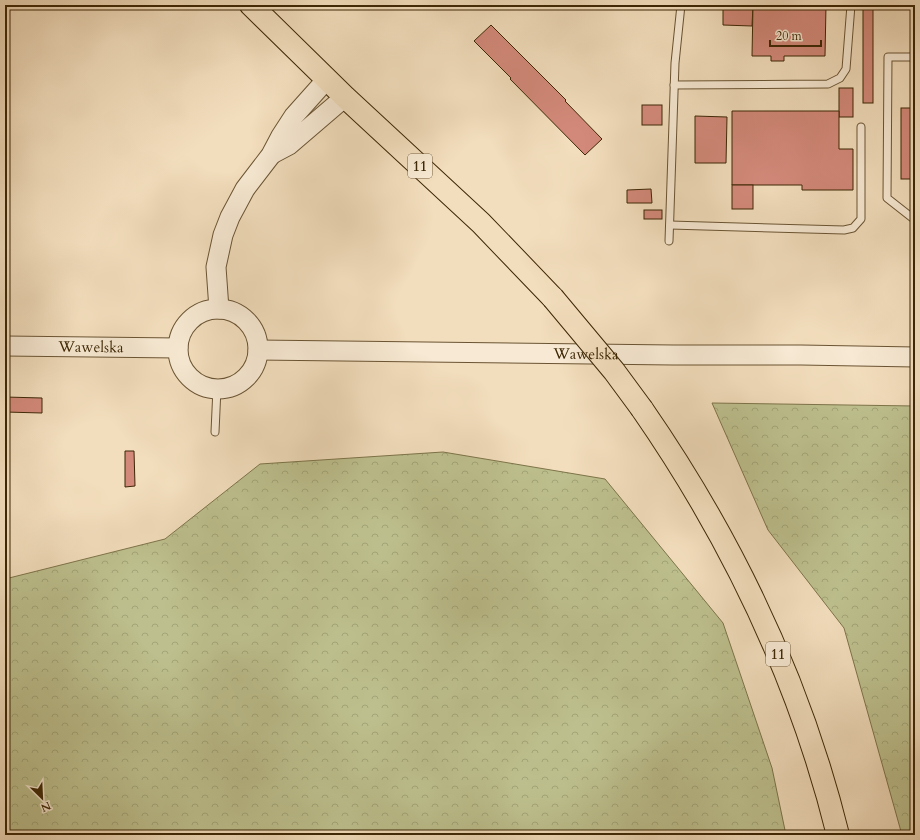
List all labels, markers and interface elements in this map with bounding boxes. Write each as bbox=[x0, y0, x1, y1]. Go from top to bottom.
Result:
scale bar bbox=[770, 22, 821, 48]
text: 20 m bbox=[776, 28, 803, 44]
road number: 11 bbox=[408, 154, 432, 178]
street label: Wawelska bbox=[57, 337, 124, 357]
street label: Wawelska bbox=[552, 344, 619, 364]
road number: 11 bbox=[766, 642, 790, 666]
north arrow bbox=[22, 778, 62, 818]
text: N bbox=[38, 798, 53, 816]

